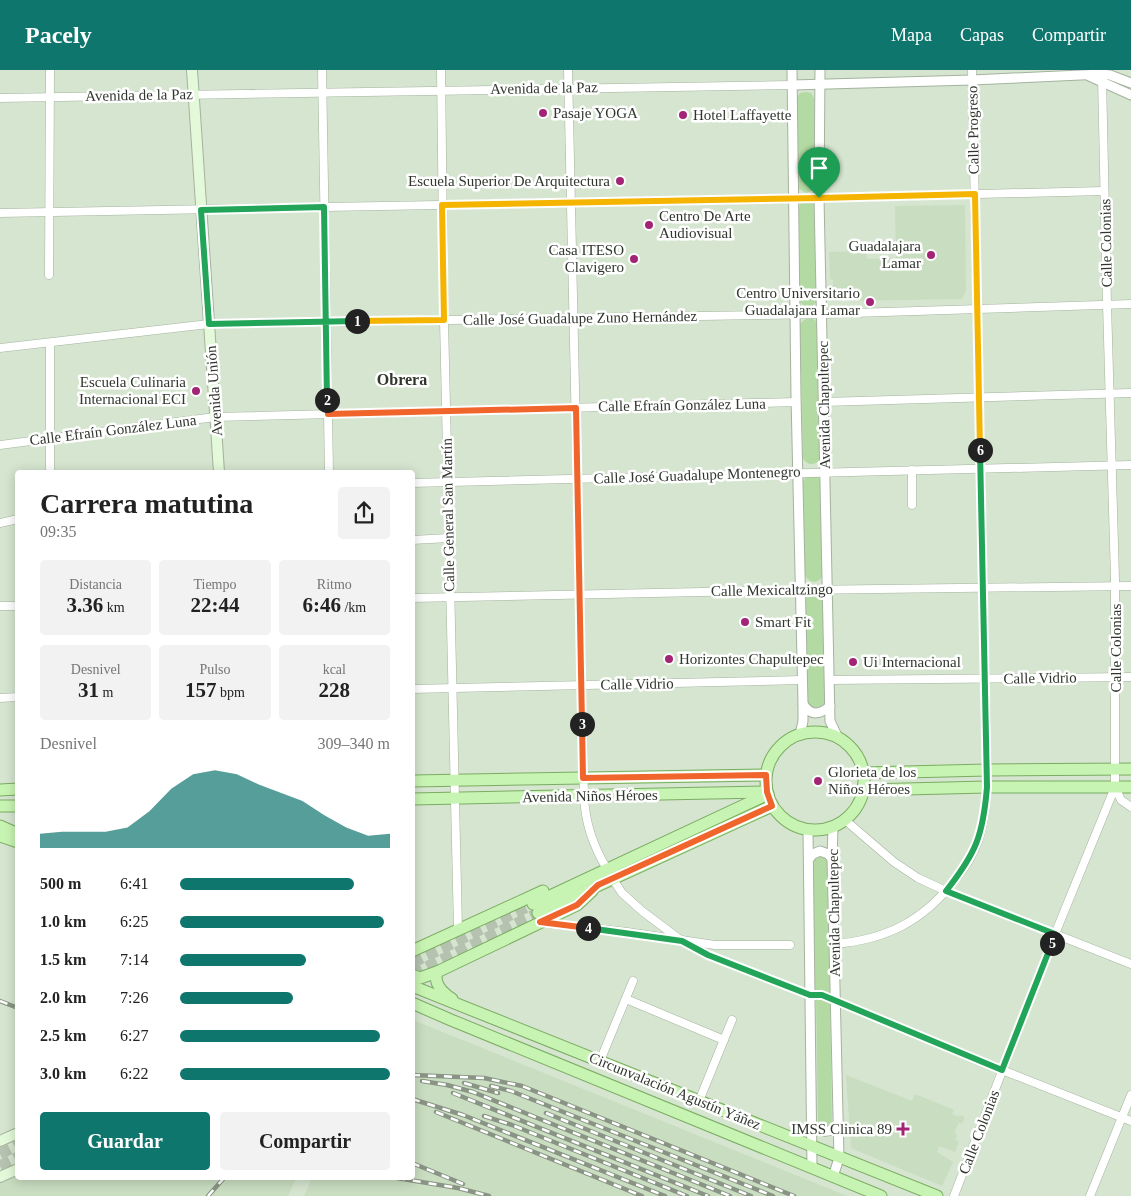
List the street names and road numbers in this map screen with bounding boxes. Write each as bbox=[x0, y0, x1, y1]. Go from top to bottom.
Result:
street label: Avenida de la Paz bbox=[490, 79, 598, 97]
street label: Calle Progreso bbox=[964, 85, 982, 175]
street label: Avenida de la Paz bbox=[85, 86, 193, 104]
street label: Calle Colonias bbox=[1097, 198, 1115, 288]
street label: Calle José Guadalupe Zuno Hernández bbox=[463, 308, 697, 328]
street label: Avenida Chapultepec bbox=[815, 340, 833, 469]
street label: Avenida Unión bbox=[203, 345, 225, 437]
street label: Calle Efraín González Luna bbox=[598, 396, 766, 414]
street label: Calle Efraín González Luna bbox=[29, 412, 198, 448]
street label: Calle General San Martín bbox=[439, 438, 457, 592]
street label: Calle José Guadalupe Montenegro bbox=[593, 463, 801, 487]
street label: Calle Mexicaltzingo bbox=[711, 581, 833, 599]
street label: Calle Colonias bbox=[1108, 603, 1124, 692]
street label: Calle Vidrio bbox=[1003, 669, 1077, 687]
street label: Calle Vidrio bbox=[600, 675, 674, 693]
street label: Avenida Niños Héroes bbox=[522, 787, 658, 805]
street label: Avenida Chapultepec bbox=[825, 848, 843, 977]
street label: Circunvalación Agustín Yáñez bbox=[587, 1049, 763, 1133]
street label: Calle Colonias bbox=[956, 1088, 1002, 1176]

